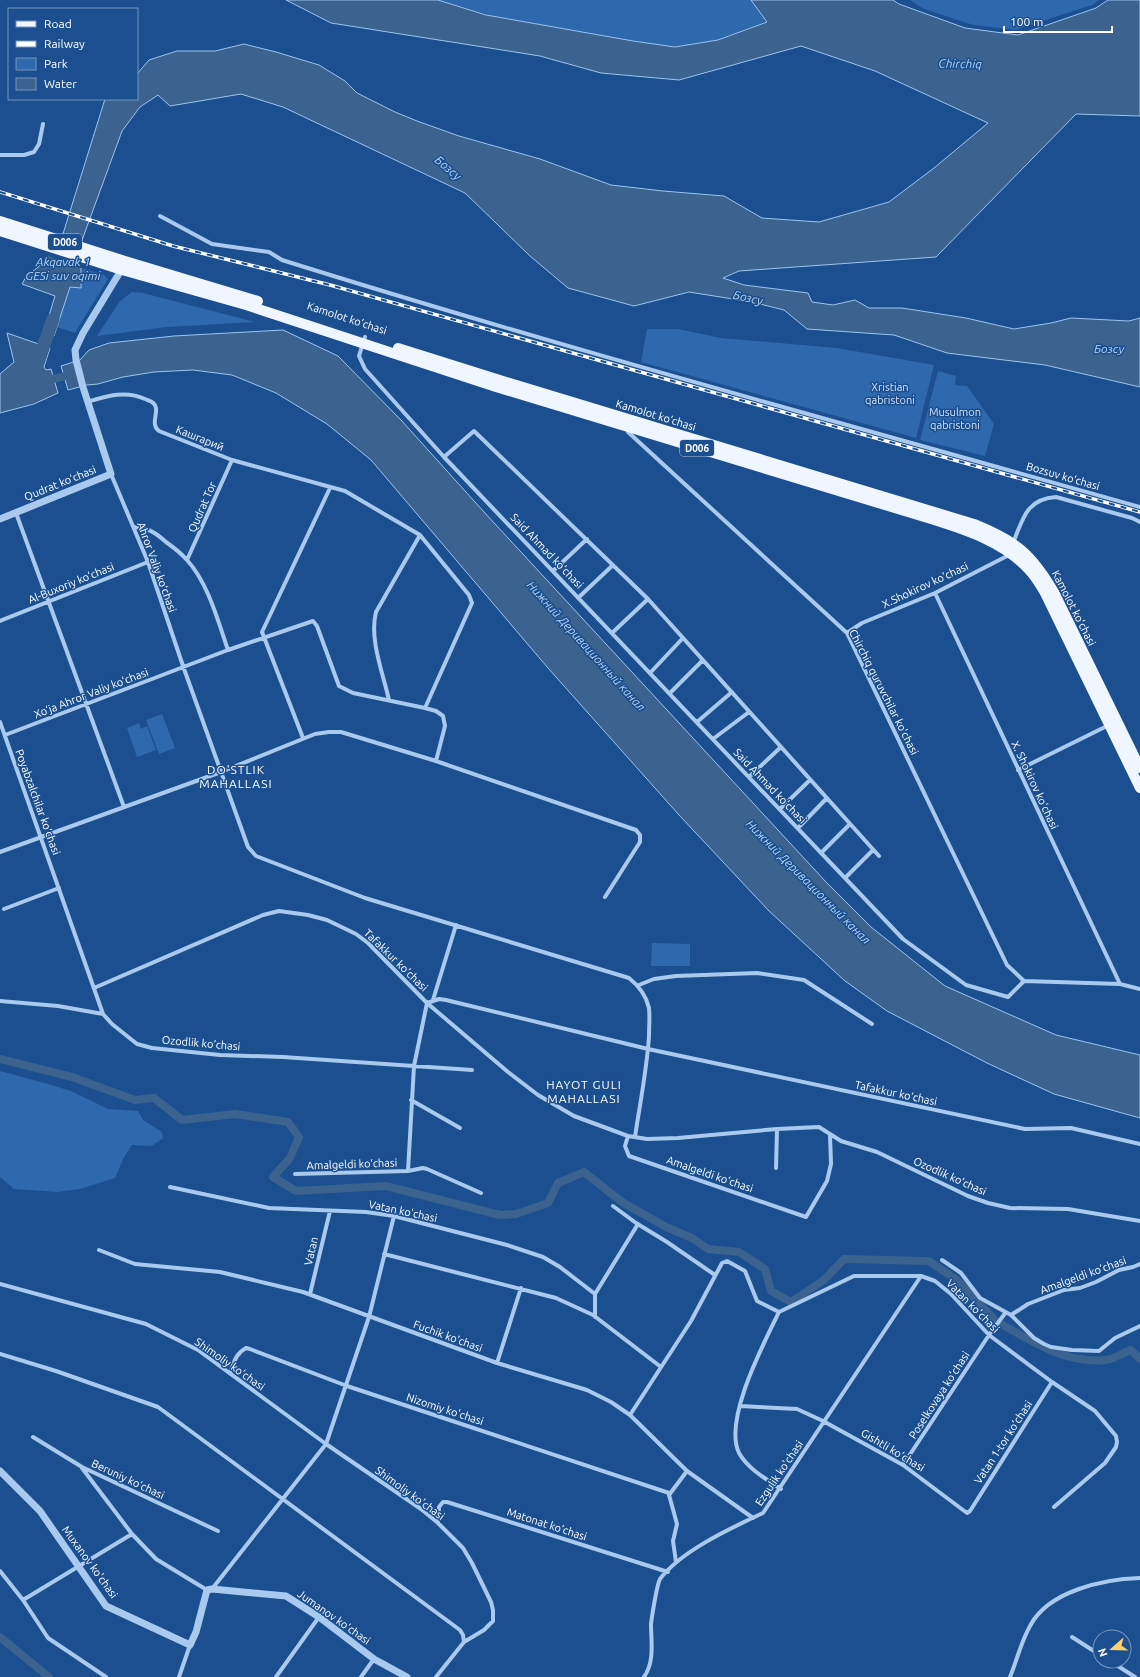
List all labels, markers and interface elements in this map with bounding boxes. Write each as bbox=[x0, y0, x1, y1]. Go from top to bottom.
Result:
legend bbox=[8, 8, 138, 100]
scale bar bbox=[1004, 8, 1112, 34]
text: 100 m bbox=[1010, 15, 1043, 28]
text: Road bbox=[44, 17, 72, 30]
text: Railway bbox=[44, 37, 85, 50]
text: Park bbox=[44, 57, 68, 70]
water label: Chirchiq bbox=[938, 57, 982, 70]
text: Water bbox=[44, 77, 77, 90]
water label: Бозсу bbox=[433, 153, 464, 183]
road number: D006 bbox=[48, 234, 82, 250]
water label: Akqavak 1 GESi suv oqimi bbox=[25, 255, 102, 282]
water label: Бозсу bbox=[732, 288, 765, 307]
street label: Kamolot ko‘chasi bbox=[306, 299, 388, 337]
water label: Бозсу bbox=[1094, 342, 1124, 355]
park label: Xristian qabristoni bbox=[865, 381, 915, 406]
street label: Kamolot ko‘chasi bbox=[615, 397, 697, 433]
park label: Musulmon qabristoni bbox=[929, 406, 981, 431]
street label: Кашгарий bbox=[174, 423, 226, 453]
road number: D006 bbox=[680, 440, 714, 456]
street label: Bozsuv ko‘chasi bbox=[1025, 460, 1101, 492]
street label: Qudrat ko‘chasi bbox=[22, 463, 98, 503]
street label: Qudrat Tor bbox=[186, 479, 219, 534]
street label: Said Ahmad ko‘chasi bbox=[508, 511, 586, 591]
street label: Ahror Valiy koʻchasi bbox=[135, 520, 179, 614]
street label: Al-Buxoriy ko‘chasi bbox=[26, 560, 116, 606]
street label: X.Shokirov ko‘chasi bbox=[880, 560, 970, 610]
street label: Kamolot ko‘chasi bbox=[1050, 568, 1098, 648]
water label: Нижний Деривационный канал bbox=[525, 578, 648, 714]
street label: Chirchiq quruvchilar ko'chasi bbox=[847, 627, 921, 757]
street label: Xo‘ja Ahror Valiy ko‘chasi bbox=[32, 666, 150, 720]
street label: X. Shokirov ko‘chasi bbox=[1009, 739, 1061, 831]
street label: Said Ahmad ko‘chasi bbox=[731, 746, 809, 826]
street label: Poyabzalchilar ko‘chasi bbox=[13, 747, 63, 857]
district label: DO'STLIK MAHALLASI bbox=[199, 763, 273, 790]
water label: Нижний Деривационный канал bbox=[744, 817, 873, 947]
street label: Tafakkur ko‘chasi bbox=[362, 927, 430, 993]
street label: Ozodlik ko‘chasi bbox=[161, 1034, 241, 1052]
district label: HAYOT GULI MAHALLASI bbox=[546, 1078, 622, 1105]
street label: Tafakkur ko‘chasi bbox=[854, 1078, 938, 1108]
street label: Amalgeldi ko‘chasi bbox=[665, 1154, 755, 1194]
street label: Ozodlik ko‘chasi bbox=[912, 1155, 988, 1197]
street label: Amalgeldi ko‘chasi bbox=[306, 1156, 398, 1172]
street label: Vatan ko'chasi bbox=[368, 1198, 438, 1224]
street label: Vatan bbox=[302, 1236, 320, 1266]
street label: Amalgeldi ko‘chasi bbox=[1038, 1254, 1128, 1296]
street label: Vatan ko'chasi bbox=[944, 1277, 1002, 1335]
street label: Fuchik ko'chasi bbox=[412, 1318, 484, 1354]
street label: Shimoliy ko‘chasi bbox=[193, 1335, 267, 1393]
street label: Poselkovaya ko‘chasi bbox=[906, 1349, 972, 1441]
street label: Nizomiy ko'chasi bbox=[405, 1391, 485, 1427]
street label: Vatan 1-tor ko‘chasi bbox=[972, 1398, 1034, 1486]
street label: Gishtli ko‘chasi bbox=[859, 1426, 927, 1474]
street label: Ezgulik ko'chasi bbox=[753, 1438, 805, 1508]
street label: Beruniy ko‘chasi bbox=[90, 1457, 166, 1501]
street label: Shimoliy ko'chasi bbox=[373, 1464, 447, 1522]
street label: Matonat ko‘chasi bbox=[506, 1505, 588, 1543]
street label: Muxanov ko'chasi bbox=[60, 1524, 120, 1600]
street label: Jumanov ko‘chasi bbox=[295, 1587, 373, 1647]
north arrow bbox=[1092, 1629, 1132, 1669]
text: N bbox=[1096, 1647, 1110, 1658]

